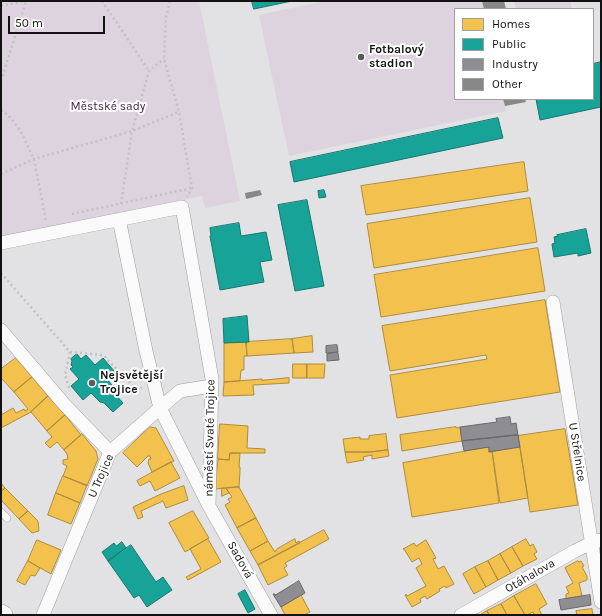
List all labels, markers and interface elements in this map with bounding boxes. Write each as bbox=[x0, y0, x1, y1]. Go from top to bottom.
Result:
scale bar bbox=[10, 8, 107, 34]
legend bbox=[454, 8, 594, 100]
text: 50 m bbox=[15, 16, 43, 30]
text: Homes bbox=[492, 17, 530, 31]
text: Public bbox=[492, 37, 526, 51]
place label: Fotbalový stadion bbox=[369, 43, 424, 71]
marker: Fotbalový stadion bbox=[356, 52, 366, 62]
text: Industry bbox=[492, 57, 538, 71]
text: Other bbox=[492, 77, 522, 91]
park label: Městské sady bbox=[71, 100, 145, 114]
place label: Nejsvětější Trojice bbox=[100, 369, 163, 397]
marker: Nejsvětější Trojice bbox=[87, 378, 97, 388]
street label: náměstí Svaté Trojice bbox=[202, 379, 218, 497]
street label: U Střelnice bbox=[565, 421, 589, 483]
street label: U Trojice bbox=[85, 452, 117, 500]
street label: Sadová bbox=[224, 539, 256, 581]
street label: Otáhalova bbox=[502, 556, 558, 596]

